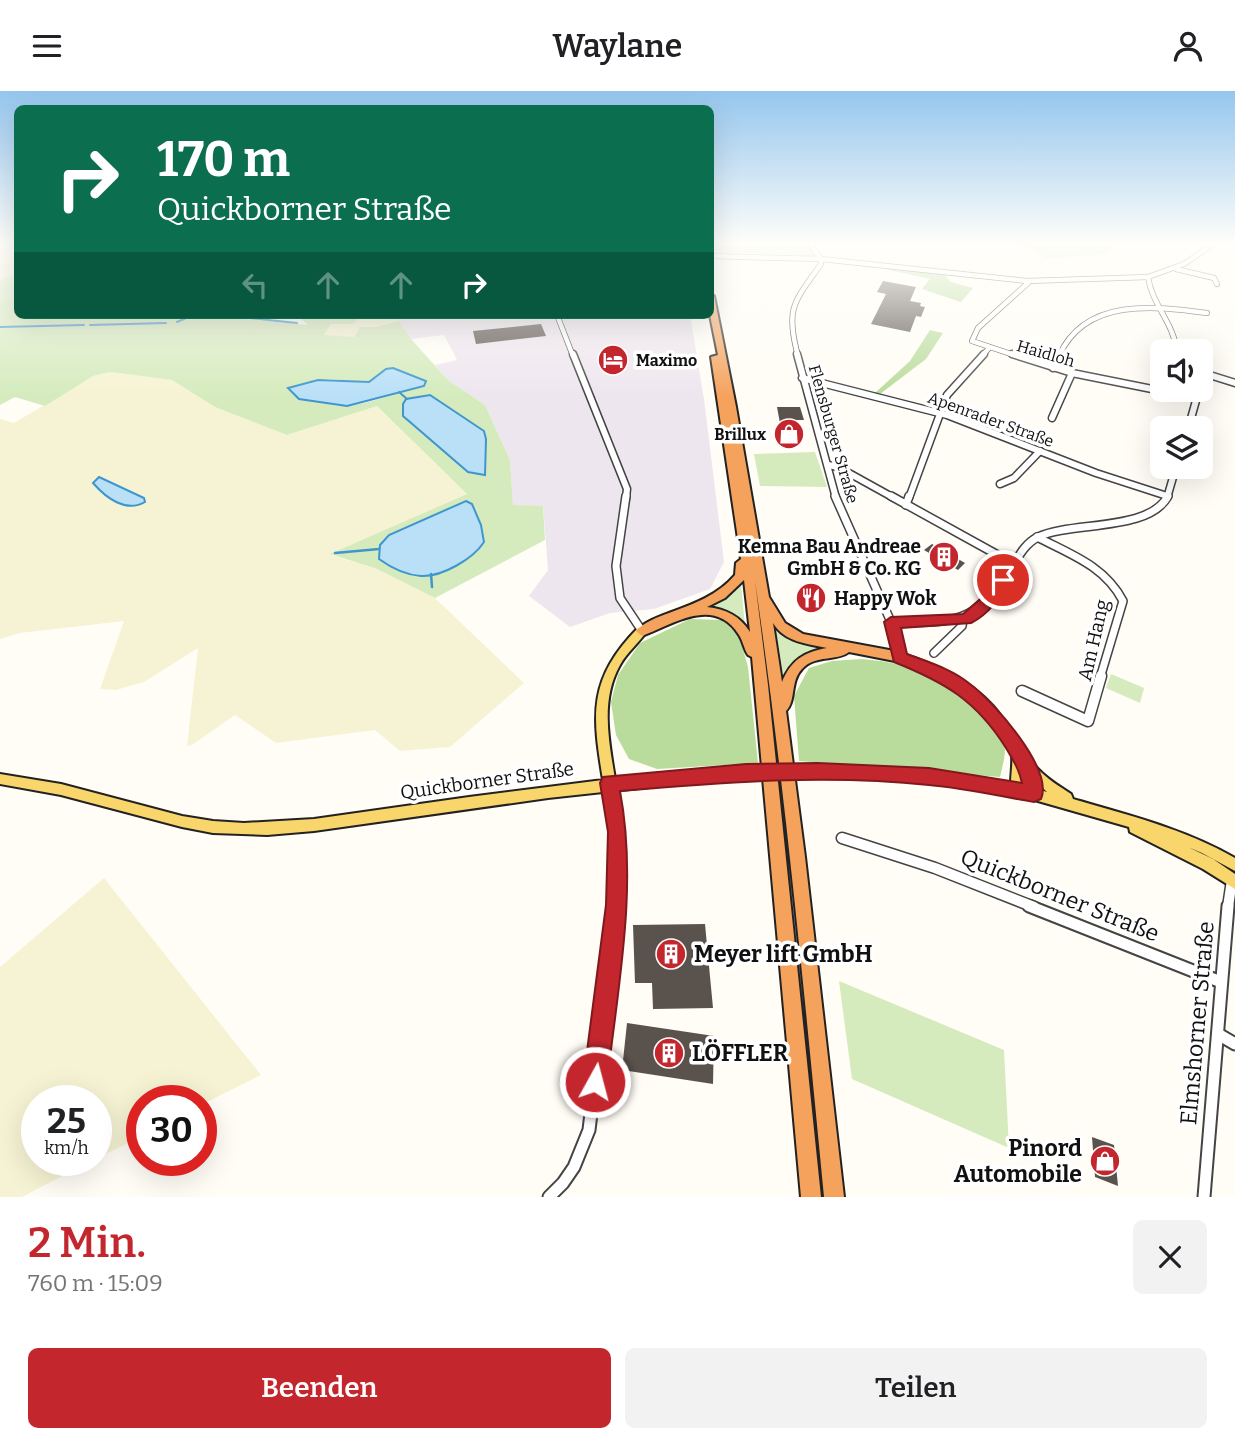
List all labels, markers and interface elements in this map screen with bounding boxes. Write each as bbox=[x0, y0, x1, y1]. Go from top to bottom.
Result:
icon: menu bbox=[28, 27, 66, 65]
text: Waylane bbox=[553, 27, 682, 65]
icon: person bbox=[1169, 27, 1207, 65]
text: 170 m bbox=[157, 130, 290, 189]
icon: right bbox=[42, 133, 133, 224]
text: Quickborner Straße bbox=[157, 190, 452, 228]
icon: left bbox=[236, 266, 274, 304]
icon: ahead bbox=[309, 266, 347, 304]
icon: ahead bbox=[382, 266, 420, 304]
icon: right bbox=[455, 266, 493, 304]
street label: Haidloh bbox=[1015, 336, 1077, 371]
map controls bbox=[1150, 339, 1213, 479]
button: sound bbox=[1150, 339, 1213, 402]
hotel icon: Maximo bbox=[596, 343, 630, 377]
place label: Maximo bbox=[636, 351, 697, 370]
street label: Flensburger Straße bbox=[805, 363, 862, 506]
street label: Apenrader Straße bbox=[925, 388, 1056, 451]
button: layers bbox=[1150, 416, 1213, 479]
shop icon: Brillux bbox=[772, 417, 806, 451]
place label: Brillux bbox=[714, 425, 766, 444]
place label: Kemna Bau Andreae GmbH & Co. KG bbox=[738, 535, 921, 580]
building icon: Kemna Bau Andreae GmbH & Co. KG bbox=[927, 540, 961, 574]
pin bbox=[973, 550, 1033, 610]
icon: arrive bbox=[984, 561, 1022, 599]
restaurant icon: Happy Wok bbox=[794, 581, 828, 615]
place label: Happy Wok bbox=[834, 587, 937, 610]
street label: Am Hang bbox=[1073, 597, 1114, 683]
street label: Quickborner Straße bbox=[399, 757, 575, 804]
street label: Quickborner Straße bbox=[957, 842, 1163, 948]
street label: Elmshorner Straße bbox=[1174, 920, 1220, 1126]
building icon: Meyer lift GmbH bbox=[654, 937, 688, 971]
place label: Meyer lift GmbH bbox=[694, 940, 873, 968]
building icon: LÖFFLER bbox=[652, 1036, 686, 1070]
place label: LÖFFLER bbox=[692, 1039, 789, 1067]
position arrow bbox=[558, 1045, 632, 1119]
speed limit sign: 30 bbox=[126, 1085, 217, 1176]
text: 25 bbox=[47, 1100, 86, 1142]
place label: Pinord Automobile bbox=[954, 1134, 1082, 1188]
text: km/h bbox=[44, 1137, 89, 1159]
shop icon: Pinord Automobile bbox=[1088, 1144, 1122, 1178]
text: 2 Min. bbox=[28, 1218, 146, 1268]
button: close bbox=[1133, 1220, 1207, 1294]
text: 760 m · 15:09 bbox=[28, 1269, 163, 1297]
button: Beenden bbox=[28, 1348, 611, 1428]
button: Teilen bbox=[625, 1348, 1207, 1428]

